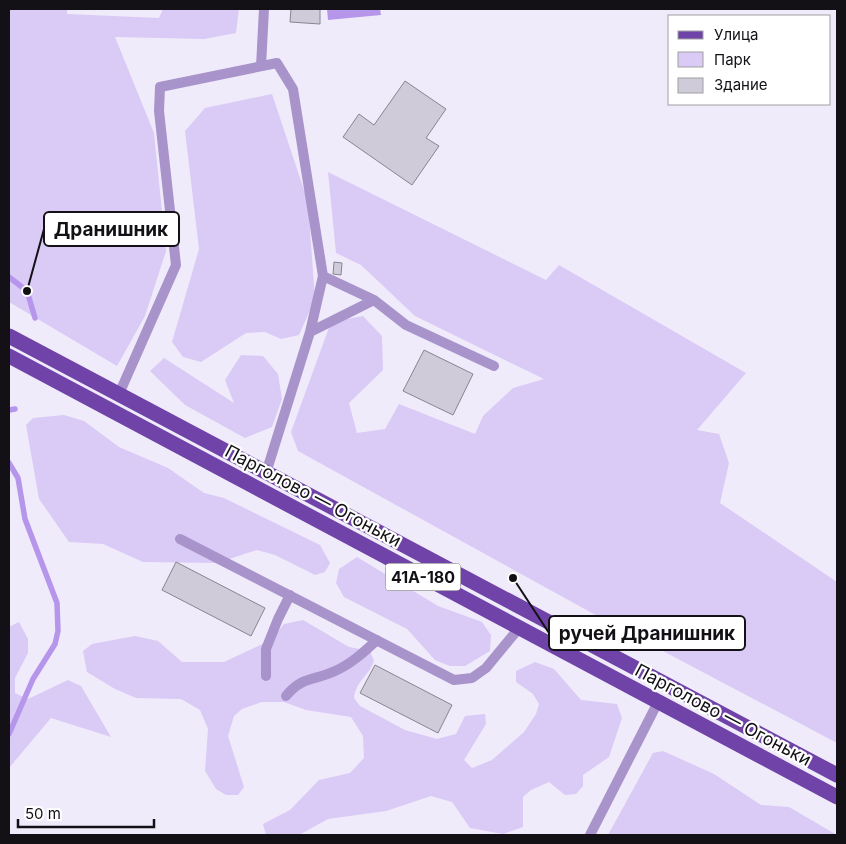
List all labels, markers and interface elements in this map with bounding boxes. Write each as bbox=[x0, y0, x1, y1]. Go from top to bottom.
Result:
legend bbox=[668, 15, 831, 105]
text: Улица bbox=[714, 25, 758, 44]
text: Парк bbox=[714, 50, 751, 69]
text: Здание bbox=[714, 75, 768, 94]
callout: Дранишник bbox=[44, 212, 179, 246]
text: Дранишник bbox=[54, 218, 168, 241]
street label: Парголово — Огоньки bbox=[222, 440, 405, 551]
road number: 41А-180 bbox=[386, 564, 460, 590]
callout: ручей Дранишник bbox=[549, 616, 745, 650]
text: ручей Дранишник bbox=[559, 622, 735, 645]
street label: Парголово — Огоньки bbox=[632, 659, 815, 770]
scale bar bbox=[18, 796, 154, 828]
text: 50 m bbox=[25, 804, 61, 823]

